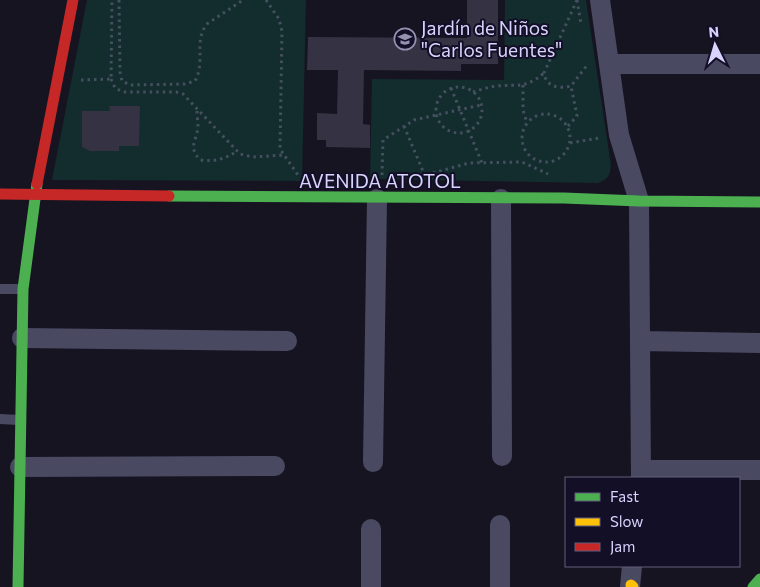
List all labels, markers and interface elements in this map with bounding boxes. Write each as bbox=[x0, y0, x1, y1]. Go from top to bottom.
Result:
place label: Jardín de Niños "Carlos Fuentes" bbox=[421, 16, 562, 61]
north arrow bbox=[690, 20, 740, 70]
text: N bbox=[708, 23, 720, 40]
school or university icon: Jardín de Niños "Carlos Fuentes" bbox=[393, 27, 417, 51]
street label: AVENIDA ATOTOL bbox=[299, 169, 461, 192]
legend bbox=[565, 477, 740, 567]
text: Fast bbox=[610, 487, 639, 505]
text: Slow bbox=[610, 512, 643, 530]
text: Jam bbox=[610, 537, 635, 555]

